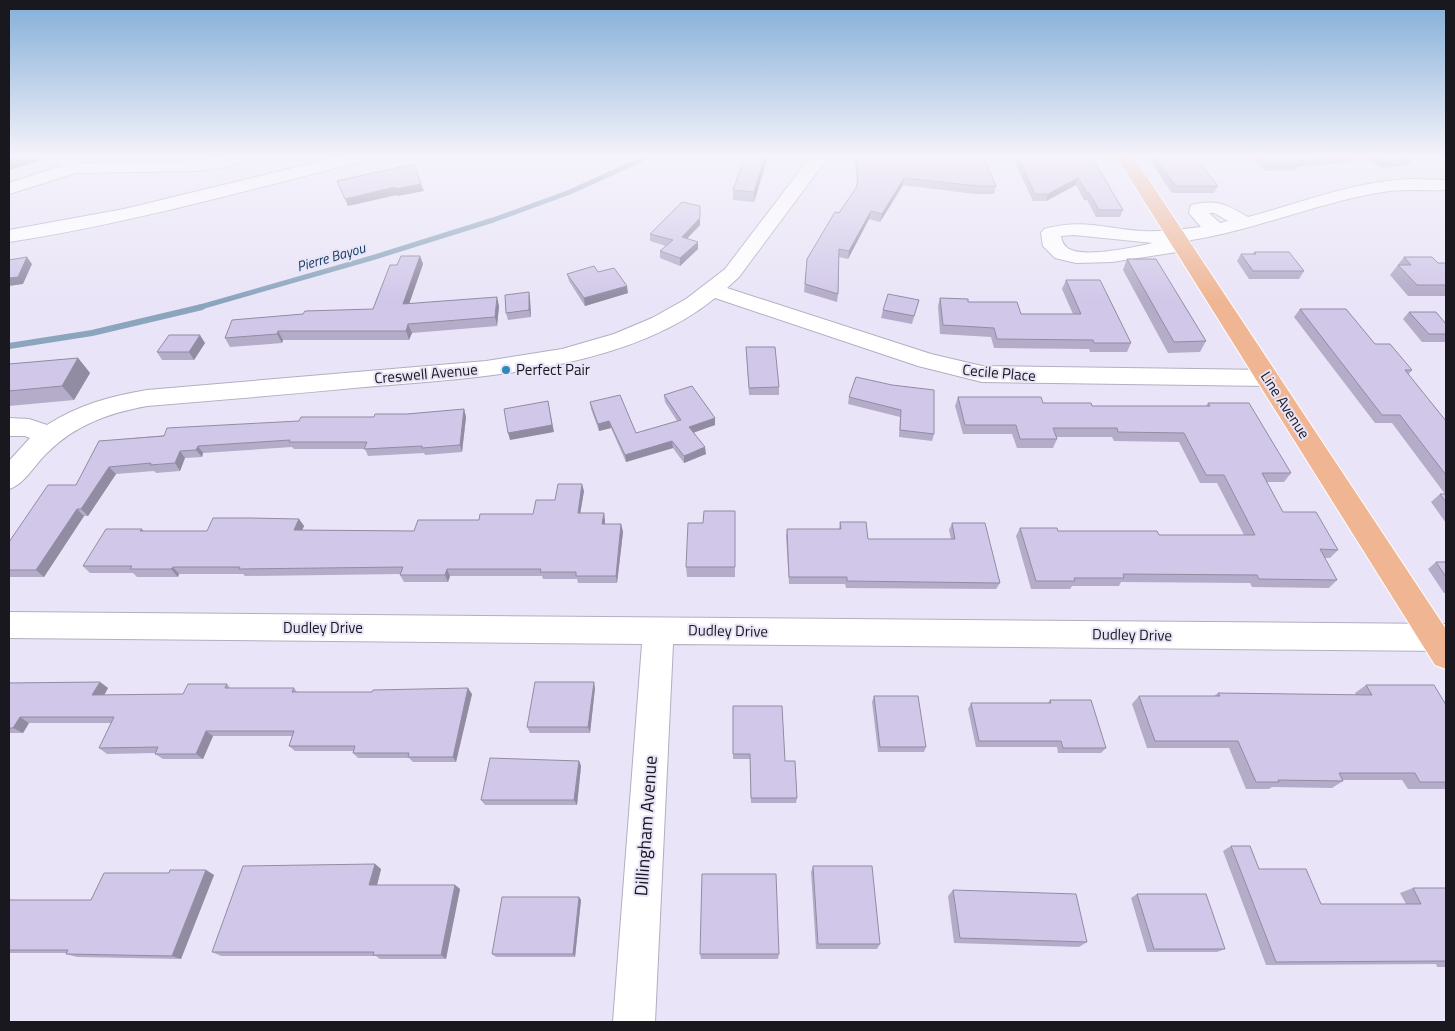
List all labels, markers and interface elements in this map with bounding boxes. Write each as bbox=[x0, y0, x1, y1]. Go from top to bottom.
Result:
water label: Pierre Bayou bbox=[294, 236, 369, 276]
street label: Creswell Avenue bbox=[373, 358, 479, 389]
place label: Perfect Pair bbox=[516, 358, 590, 381]
street label: Cecile Place bbox=[961, 358, 1037, 387]
marker: Perfect Pair bbox=[500, 364, 512, 376]
street label: Line Avenue bbox=[1255, 366, 1316, 443]
street label: Dudley Drive bbox=[283, 616, 363, 639]
street label: Dudley Drive bbox=[688, 618, 768, 643]
street label: Dudley Drive bbox=[1092, 622, 1172, 647]
street label: Dillingham Avenue bbox=[627, 755, 664, 897]

